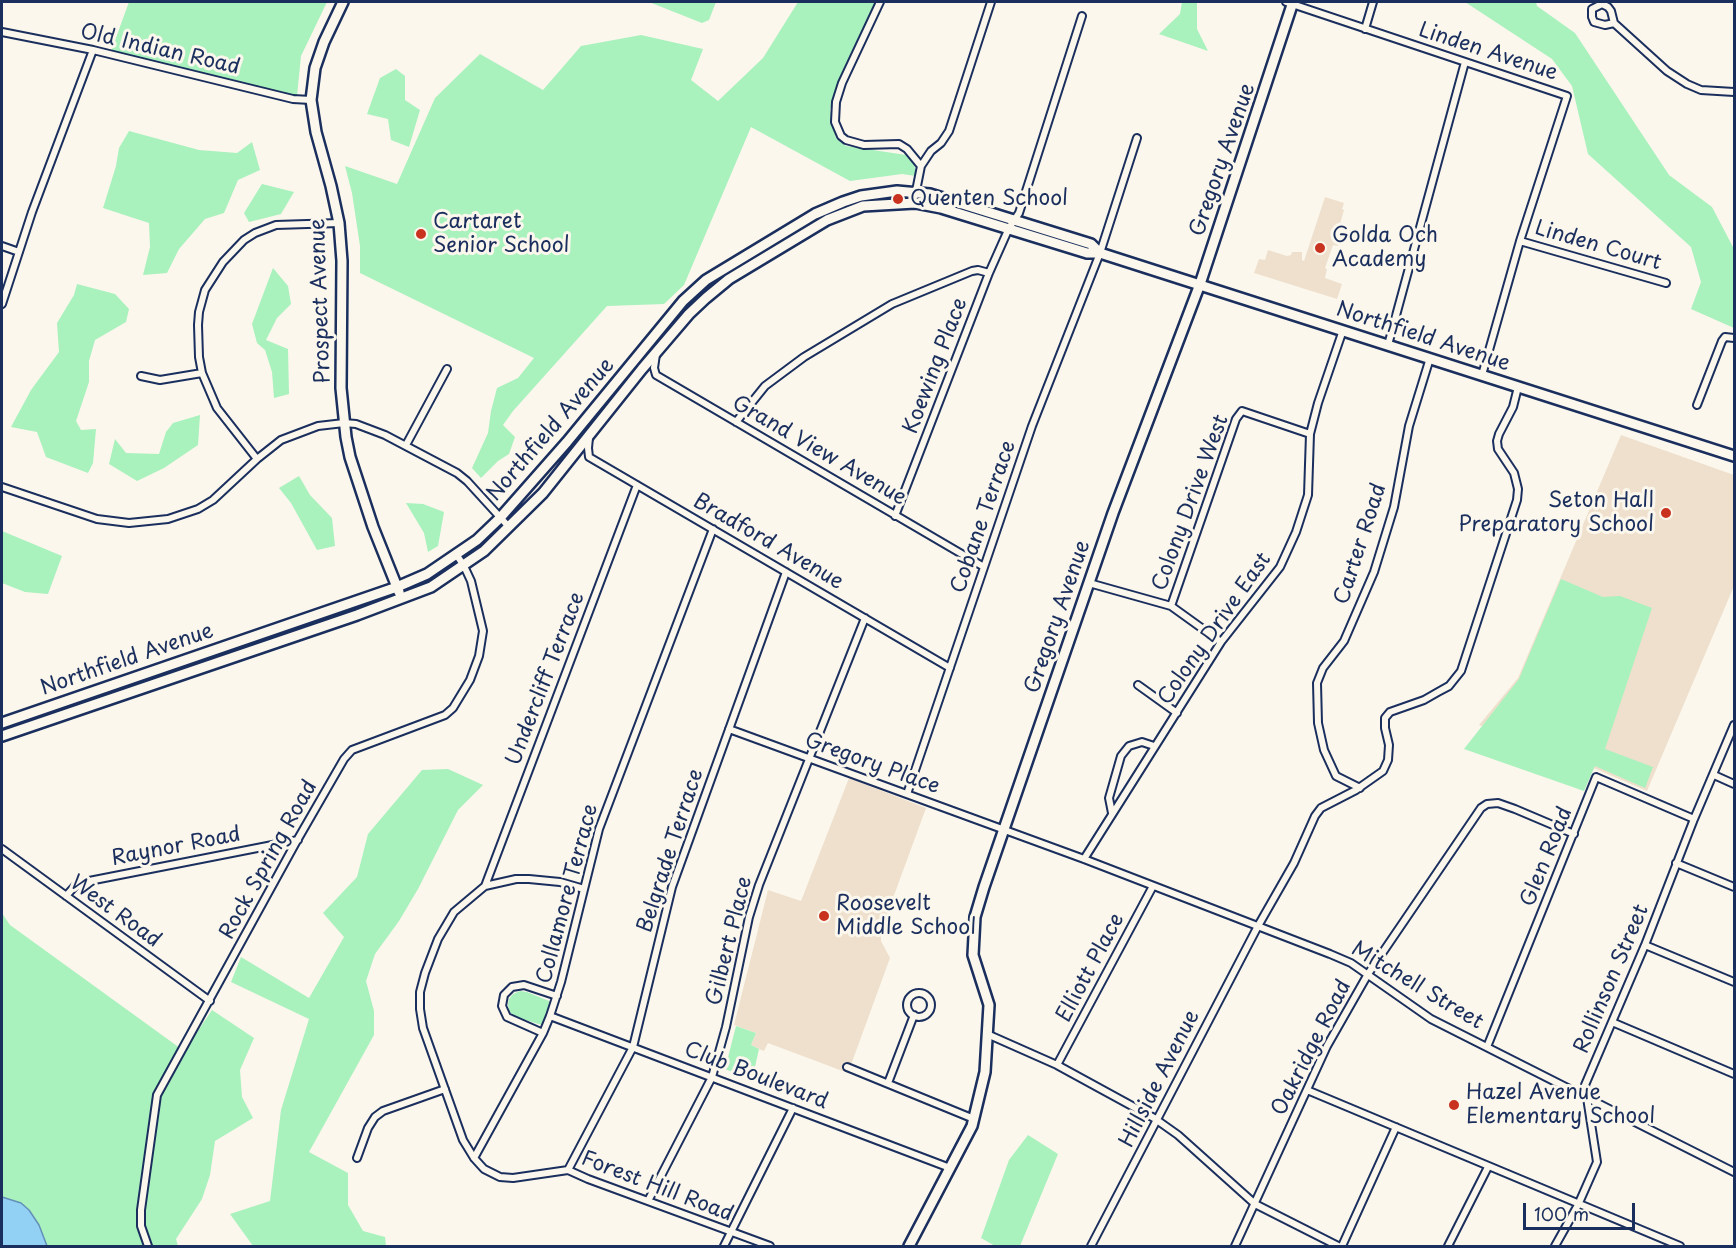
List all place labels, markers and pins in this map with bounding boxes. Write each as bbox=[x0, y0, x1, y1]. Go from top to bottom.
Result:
place label: Quenten School bbox=[910, 186, 1068, 212]
marker: Quenten School bbox=[891, 192, 905, 206]
place label: Cartaret Senior School bbox=[433, 209, 570, 259]
place label: Golda Och Academy bbox=[1332, 223, 1438, 273]
marker: Cartaret Senior School bbox=[414, 227, 428, 241]
marker: Golda Och Academy bbox=[1313, 241, 1327, 255]
place label: Seton Hall Preparatory School bbox=[1458, 488, 1654, 538]
marker: Seton Hall Preparatory School bbox=[1659, 506, 1673, 520]
place label: Roosevelt Middle School bbox=[836, 891, 976, 941]
marker: Roosevelt Middle School bbox=[817, 909, 831, 923]
place label: Hazel Avenue Elementary School bbox=[1466, 1080, 1655, 1130]
marker: Hazel Avenue Elementary School bbox=[1447, 1098, 1461, 1112]

